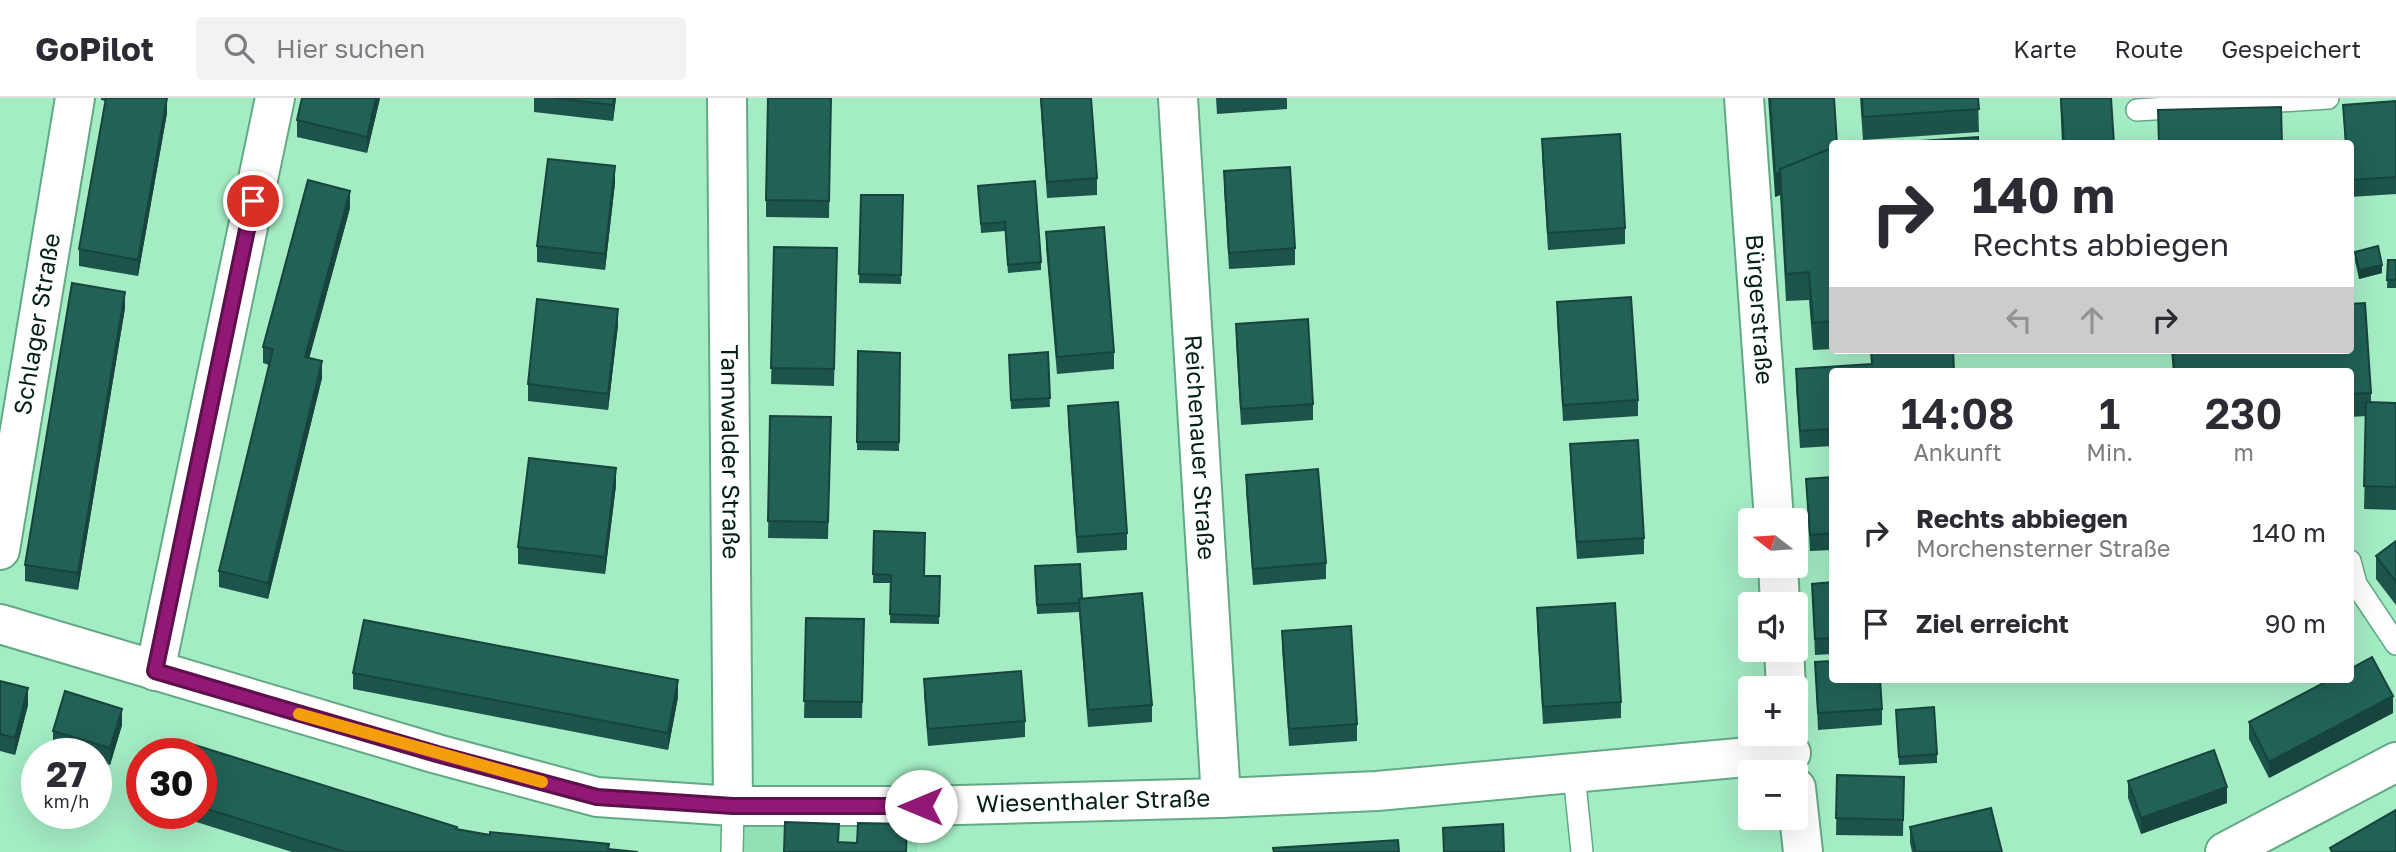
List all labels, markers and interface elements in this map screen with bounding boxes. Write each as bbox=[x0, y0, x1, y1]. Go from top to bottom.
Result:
search box bbox=[196, 17, 686, 80]
text: GoPilot bbox=[35, 29, 154, 68]
icon: search bbox=[220, 29, 258, 67]
text: Hier suchen bbox=[276, 33, 425, 64]
text: Karte bbox=[2013, 34, 2077, 63]
text: Route bbox=[2115, 34, 2183, 63]
text: Gespeichert bbox=[2221, 34, 2361, 63]
text: 140 m bbox=[1972, 165, 2115, 224]
icon: right bbox=[1857, 168, 1948, 259]
pin bbox=[223, 171, 283, 231]
icon: arrive bbox=[234, 182, 272, 220]
text: Rechts abbiegen bbox=[1972, 225, 2229, 263]
street label: Schlager Straße bbox=[7, 231, 65, 417]
street label: Bürgerstraße bbox=[1741, 233, 1780, 386]
icon: left bbox=[2000, 301, 2038, 339]
icon: ahead bbox=[2073, 301, 2111, 339]
icon: right bbox=[2146, 301, 2184, 339]
street label: Reichenauer Straße bbox=[1180, 334, 1222, 561]
street label: Tannwalder Straße bbox=[716, 345, 747, 559]
text: 14:08 bbox=[1901, 388, 2015, 438]
text: 1 bbox=[2099, 388, 2120, 438]
text: 230 bbox=[2205, 388, 2282, 438]
text: Ankunft bbox=[1913, 438, 2002, 466]
text: Min. bbox=[2086, 438, 2133, 466]
text: m bbox=[2233, 438, 2254, 466]
text: Rechts abbiegen bbox=[1916, 503, 2128, 534]
north arrow bbox=[1738, 508, 1808, 578]
map controls bbox=[1738, 508, 1808, 830]
icon: right bbox=[1857, 514, 1895, 552]
text: 140 m bbox=[2252, 517, 2326, 548]
text: Morchensterner Straße bbox=[1916, 534, 2170, 562]
button: sound bbox=[1738, 592, 1808, 662]
icon: arrive bbox=[1857, 605, 1895, 643]
text: Ziel erreicht bbox=[1916, 608, 2069, 639]
text: 90 m bbox=[2265, 608, 2326, 639]
button: + bbox=[1738, 676, 1808, 746]
speed limit sign: 30 bbox=[126, 738, 217, 829]
text: 27 bbox=[46, 753, 87, 795]
button: − bbox=[1738, 760, 1808, 830]
position arrow bbox=[884, 769, 958, 843]
street label: Wiesenthaler Straße bbox=[975, 782, 1210, 818]
text: km/h bbox=[44, 790, 89, 812]

